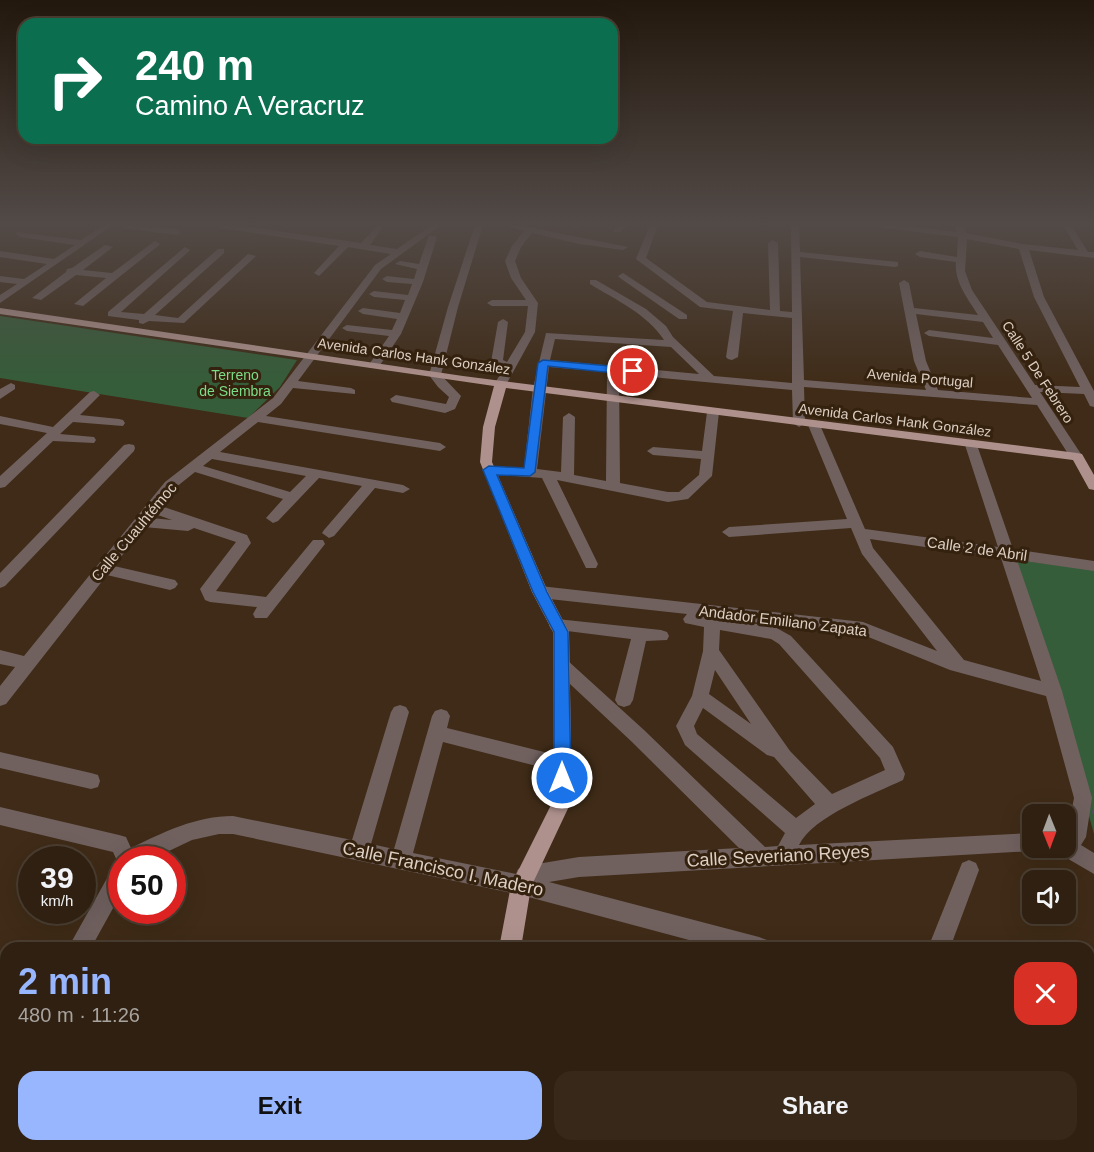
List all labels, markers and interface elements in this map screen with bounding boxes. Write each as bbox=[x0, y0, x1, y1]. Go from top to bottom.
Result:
icon: right bbox=[36, 42, 114, 120]
text: 240 m bbox=[135, 42, 254, 89]
text: Camino A Veracruz bbox=[135, 91, 365, 121]
street label: Calle 5 De Febrero bbox=[999, 318, 1077, 426]
street label: Avenida Carlos Hank González bbox=[317, 335, 511, 377]
pin bbox=[607, 345, 658, 396]
icon: arrive bbox=[616, 354, 649, 387]
street label: Avenida Portugal bbox=[866, 365, 974, 391]
park label: Terreno de Siembra bbox=[199, 367, 271, 399]
street label: Avenida Carlos Hank González bbox=[798, 400, 992, 440]
street label: Calle Cuauhtémoc bbox=[87, 479, 180, 584]
street label: Calle 2 de Abril bbox=[926, 533, 1028, 564]
street label: Andador Emiliano Zapata bbox=[698, 602, 869, 639]
position arrow bbox=[530, 746, 594, 810]
north arrow bbox=[1022, 804, 1076, 858]
map controls bbox=[1022, 804, 1076, 924]
street label: Calle Francisco I. Madero bbox=[341, 838, 545, 900]
street label: Calle Severiano Reyes bbox=[686, 841, 870, 871]
speed limit sign: 50 bbox=[108, 846, 186, 924]
text: 39 bbox=[40, 861, 74, 894]
button: sound bbox=[1022, 870, 1076, 924]
text: km/h bbox=[41, 892, 73, 909]
text: 2 min bbox=[18, 961, 112, 1002]
button: close bbox=[1014, 962, 1077, 1025]
text: 480 m · 11:26 bbox=[18, 1004, 140, 1026]
button: Exit bbox=[18, 1071, 542, 1140]
button: Share bbox=[554, 1071, 1077, 1140]

